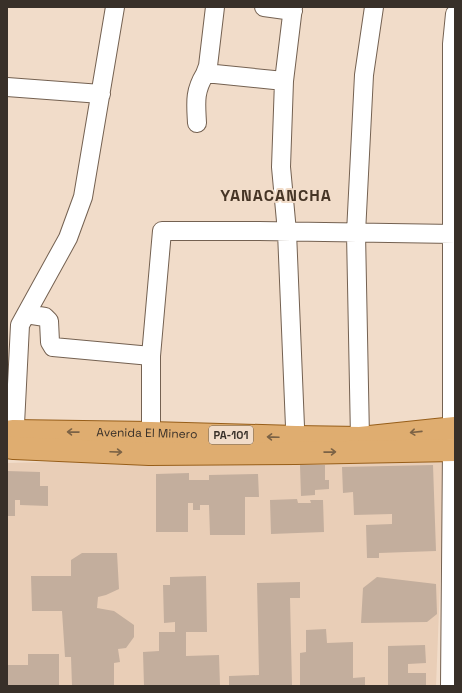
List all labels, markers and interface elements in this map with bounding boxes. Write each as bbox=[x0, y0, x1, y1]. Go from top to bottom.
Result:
district label: YANACANCHA bbox=[220, 185, 332, 206]
street label: Avenida El Minero bbox=[96, 424, 198, 442]
road number: PA-101 bbox=[209, 426, 253, 444]
one-way arrow bbox=[67, 428, 80, 436]
one-way arrow bbox=[410, 428, 423, 436]
one-way arrow bbox=[267, 433, 280, 440]
one-way arrow bbox=[323, 448, 336, 456]
one-way arrow bbox=[109, 449, 122, 456]

